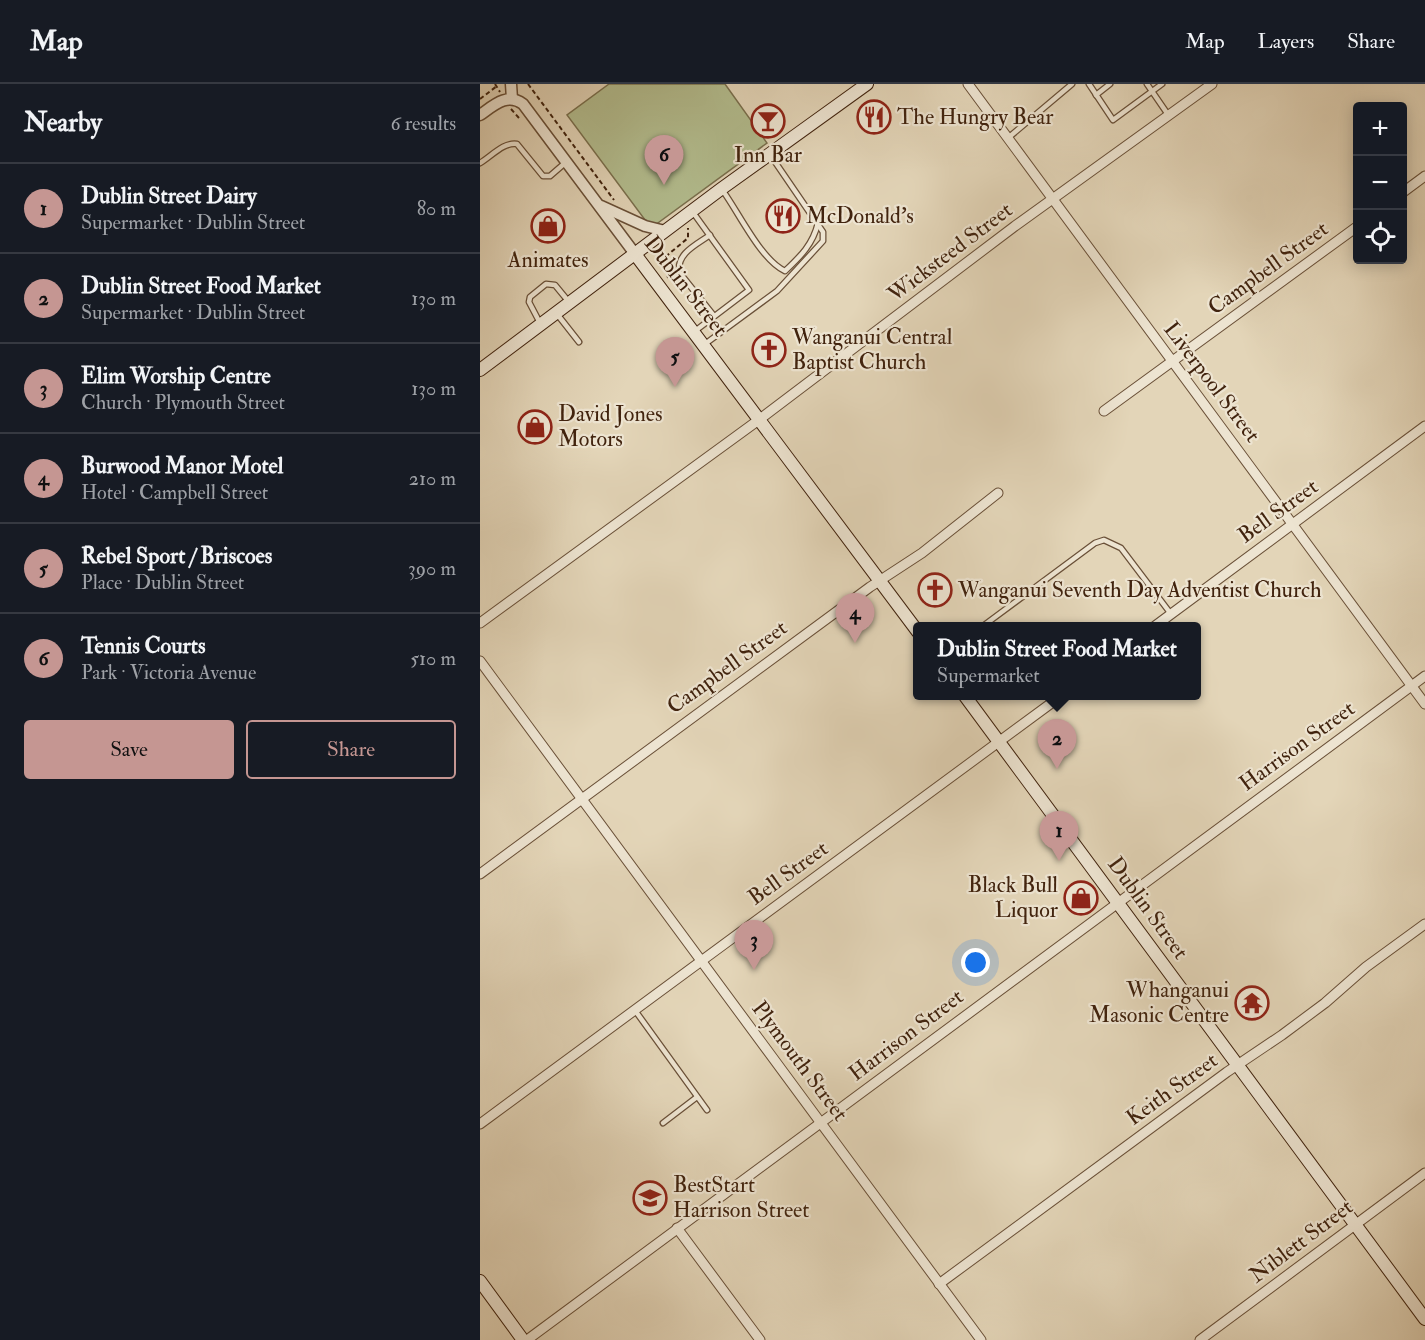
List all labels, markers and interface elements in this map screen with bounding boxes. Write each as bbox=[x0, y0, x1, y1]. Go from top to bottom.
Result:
text: Map bbox=[30, 24, 83, 59]
text: Map bbox=[1185, 28, 1225, 55]
text: Layers bbox=[1258, 28, 1314, 55]
text: Share bbox=[1347, 28, 1395, 55]
restaurant icon: The Hungry Bear bbox=[856, 99, 892, 135]
map controls bbox=[1353, 102, 1407, 264]
button: + bbox=[1353, 102, 1407, 156]
bar icon: Inn Bar bbox=[750, 103, 786, 139]
place label: The Hungry Bear bbox=[897, 103, 1054, 131]
text: Nearby bbox=[24, 107, 102, 139]
text: 6 results bbox=[390, 111, 456, 136]
pin: 6 bbox=[644, 135, 684, 185]
place label: Inn Bar bbox=[734, 141, 803, 169]
button: − bbox=[1353, 156, 1407, 210]
text: Dublin Street Dairy bbox=[81, 182, 257, 210]
text: 1 bbox=[40, 196, 47, 221]
text: 80 m bbox=[417, 196, 456, 221]
street label: Wicksteed Street bbox=[881, 196, 1018, 309]
restaurant icon: McDonald's bbox=[765, 198, 801, 234]
place label: McDonald's bbox=[806, 202, 914, 230]
shop icon: Animates bbox=[530, 208, 566, 244]
text: Supermarket · Dublin Street bbox=[81, 210, 305, 235]
button: locate bbox=[1353, 210, 1407, 264]
street label: Campbell Street bbox=[1202, 215, 1334, 322]
street label: Dublin Street bbox=[638, 230, 734, 342]
place label: Animates bbox=[506, 246, 589, 274]
text: Dublin Street Food Market bbox=[81, 272, 321, 300]
text: 2 bbox=[38, 286, 49, 311]
text: 130 m bbox=[411, 286, 456, 311]
text: Supermarket · Dublin Street bbox=[81, 300, 305, 325]
street label: Liverpool Street bbox=[1157, 316, 1266, 448]
place label: Wanganui Central Baptist Church bbox=[791, 323, 953, 377]
church icon: Wanganui Central Baptist Church bbox=[751, 332, 787, 368]
pin: 5 bbox=[656, 338, 694, 387]
text: Elim Worship Centre bbox=[81, 362, 271, 390]
text: 3 bbox=[40, 376, 47, 401]
text: 130 m bbox=[411, 376, 456, 401]
text: Church · Plymouth Street bbox=[81, 390, 285, 415]
place label: David Jones Motors bbox=[558, 400, 662, 453]
shop icon: David Jones Motors bbox=[517, 409, 553, 445]
text: Burwood Manor Motel bbox=[81, 452, 283, 480]
text: 4 bbox=[38, 466, 49, 491]
text: 210 m bbox=[409, 466, 456, 491]
street label: Bell Street bbox=[1232, 472, 1324, 550]
text: Hotel · Campbell Street bbox=[81, 480, 268, 505]
text: Rebel Sport / Briscoes bbox=[81, 542, 272, 570]
text: 5 bbox=[39, 556, 48, 581]
text: 390 m bbox=[408, 556, 456, 581]
text: Place · Dublin Street bbox=[81, 570, 244, 595]
church icon: Wanganui Seventh Day Adventist Church bbox=[917, 572, 953, 608]
place label: Wanganui Seventh Day Adventist Church bbox=[957, 576, 1322, 604]
pin: 4 bbox=[836, 594, 874, 643]
street label: Campbell Street bbox=[661, 614, 793, 721]
popup bbox=[913, 622, 1201, 700]
text: Tennis Courts bbox=[81, 632, 205, 660]
text: Dublin Street Food Market bbox=[937, 635, 1177, 663]
text: 6 bbox=[38, 646, 49, 671]
text: 510 m bbox=[410, 646, 456, 671]
text: Park · Victoria Avenue bbox=[81, 660, 256, 685]
text: Supermarket bbox=[937, 663, 1040, 688]
street label: Harrison Street bbox=[1234, 695, 1360, 797]
button: Save bbox=[24, 720, 234, 779]
button: Share bbox=[246, 720, 456, 779]
pin: 2 bbox=[1038, 720, 1076, 769]
pin: 1 bbox=[1040, 812, 1078, 861]
street label: Bell Street bbox=[742, 834, 834, 912]
street label: Dublin Street bbox=[1101, 851, 1195, 965]
place label: Black Bull Liquor bbox=[968, 871, 1059, 924]
shop icon: Black Bull Liquor bbox=[1063, 880, 1099, 916]
pin: 3 bbox=[734, 920, 774, 970]
your location bbox=[961, 948, 990, 977]
place label: Whanganui Masonic Centre bbox=[1089, 976, 1229, 1029]
street label: Harrison Street bbox=[843, 983, 969, 1087]
temple icon: Whanganui Masonic Centre bbox=[1234, 985, 1270, 1021]
street label: Plymouth Street bbox=[746, 995, 854, 1127]
street label: Keith Street bbox=[1121, 1046, 1223, 1132]
place label: BestStart Harrison Street bbox=[673, 1171, 809, 1224]
school or university icon: BestStart Harrison Street bbox=[632, 1180, 668, 1216]
street label: Niblett Street bbox=[1244, 1193, 1358, 1289]

